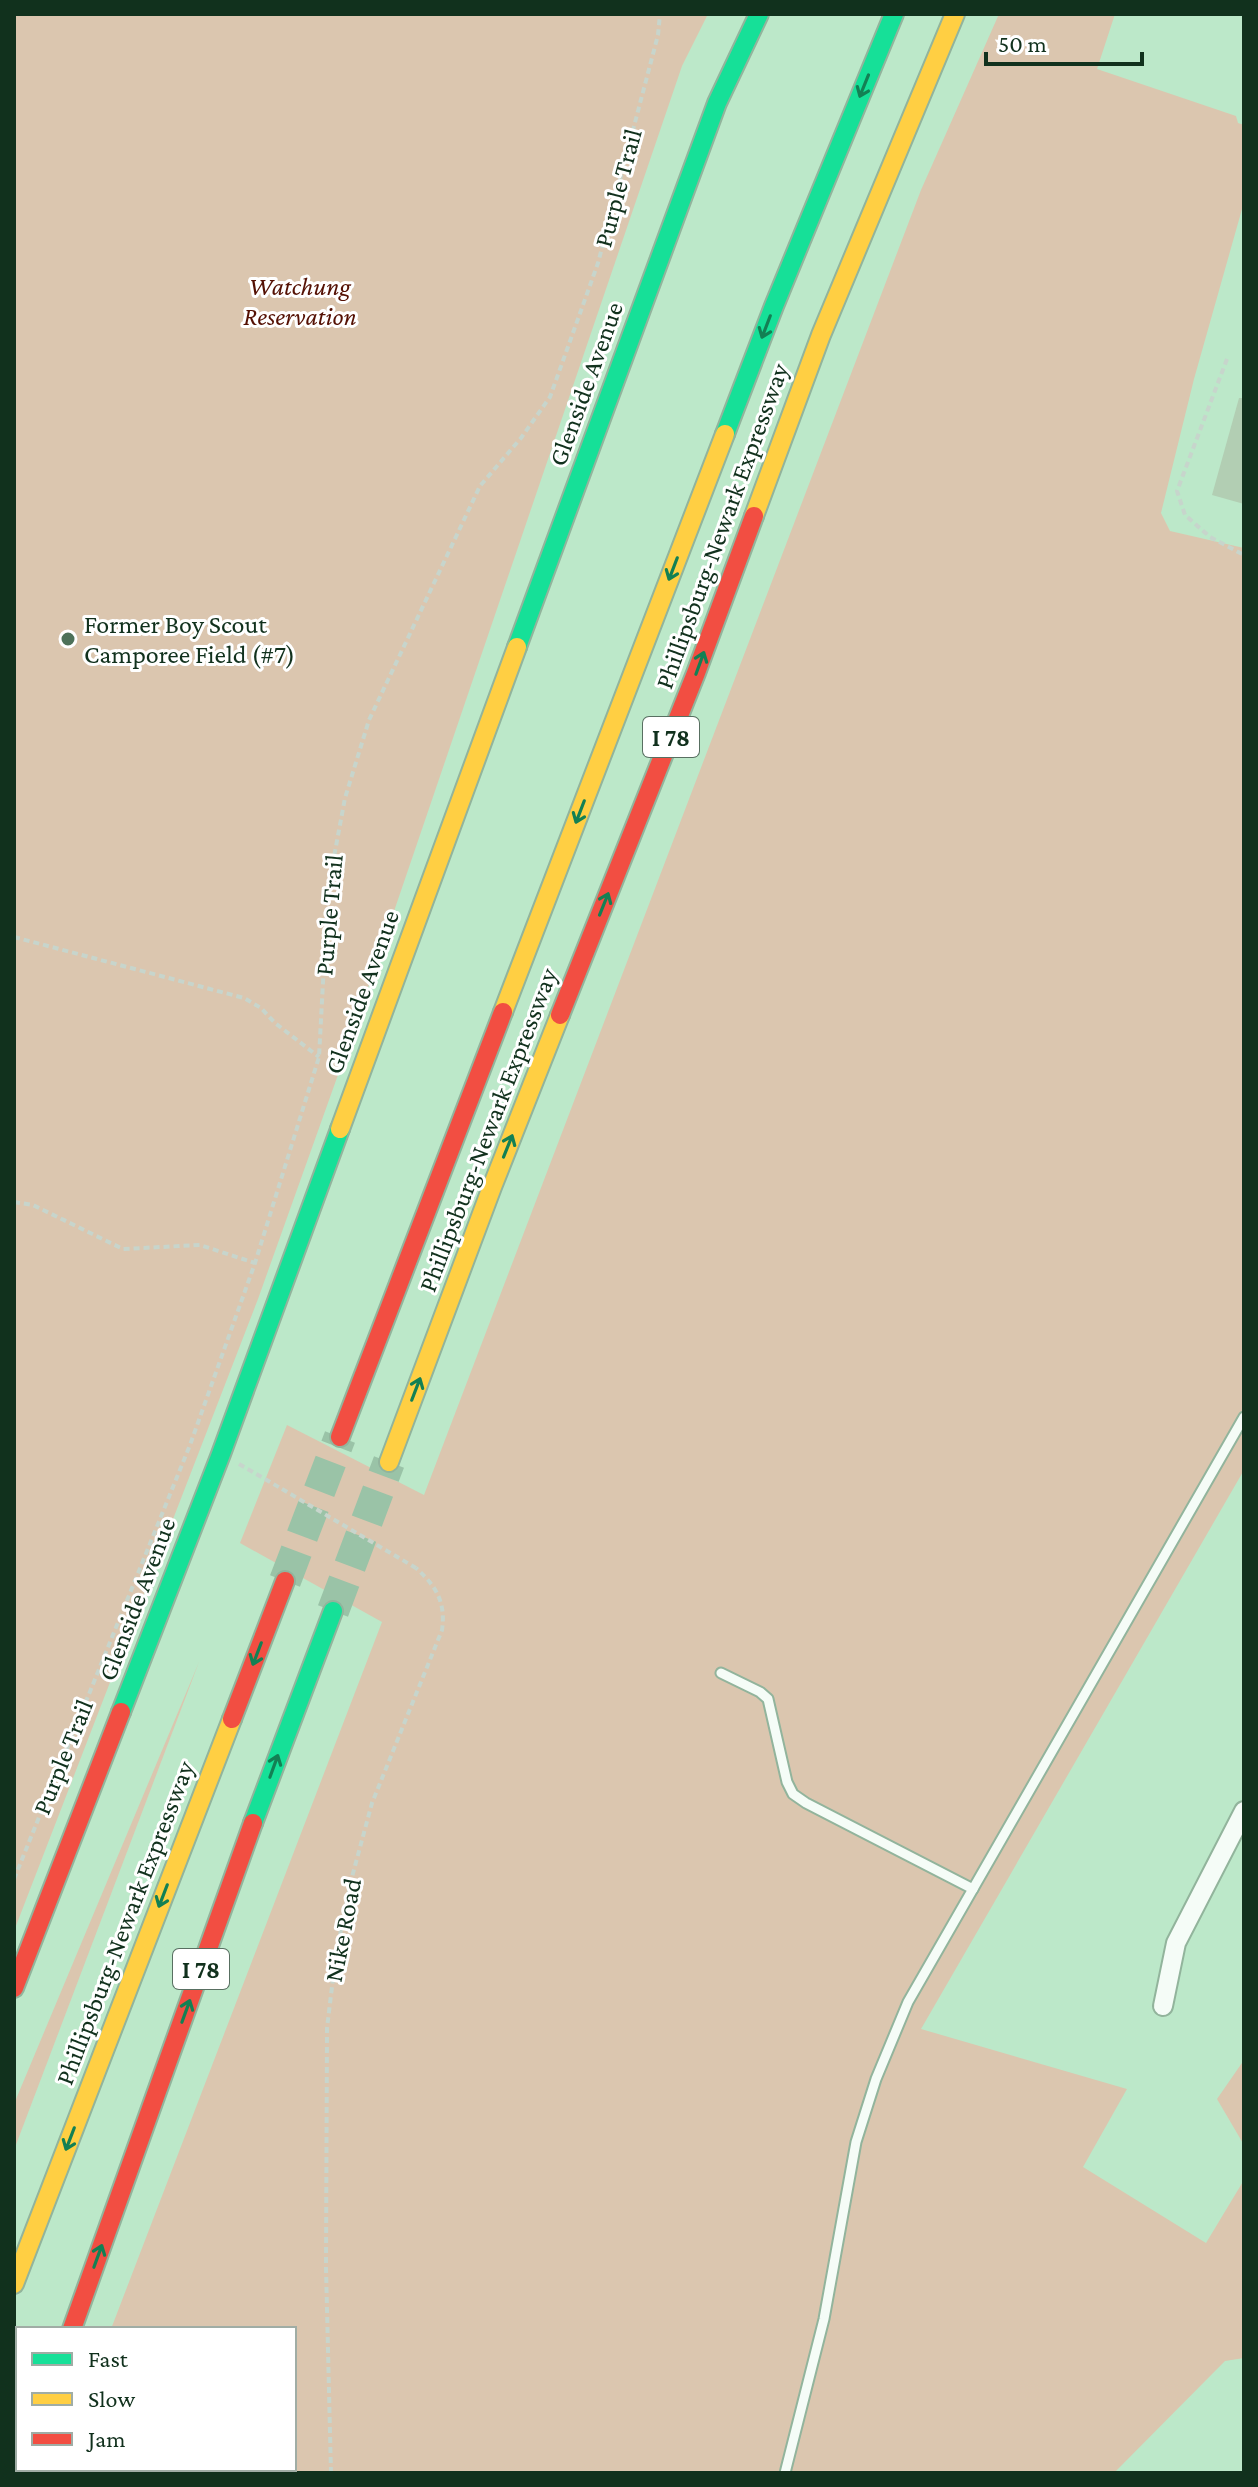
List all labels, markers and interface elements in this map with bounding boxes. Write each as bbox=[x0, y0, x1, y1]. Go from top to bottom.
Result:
scale bar bbox=[986, 16, 1142, 66]
text: 50 m bbox=[998, 30, 1047, 57]
one-way arrow bbox=[856, 73, 871, 98]
street label: Purple Trail bbox=[588, 125, 648, 250]
park label: Watchung Reservation bbox=[243, 272, 357, 331]
street label: Glenside Avenue bbox=[543, 298, 629, 470]
one-way arrow bbox=[758, 314, 772, 339]
street label: Phillipsburg-Newark Expressway bbox=[650, 358, 795, 693]
one-way arrow bbox=[665, 557, 679, 581]
place label: Former Boy Scout Camporee Field (#7) bbox=[84, 610, 295, 669]
marker: Former Boy Scout Camporee Field (#7) bbox=[59, 630, 77, 648]
one-way arrow bbox=[694, 651, 708, 676]
road number: I 78 bbox=[643, 717, 699, 757]
one-way arrow bbox=[572, 799, 586, 824]
street label: Purple Trail bbox=[309, 853, 349, 977]
one-way arrow bbox=[598, 892, 612, 917]
street label: Glenside Avenue bbox=[319, 906, 405, 1078]
street label: Phillipsburg-Newark Expressway bbox=[413, 963, 564, 1296]
one-way arrow bbox=[502, 1134, 516, 1159]
one-way arrow bbox=[410, 1377, 424, 1402]
street label: Glenside Avenue bbox=[93, 1513, 181, 1685]
one-way arrow bbox=[249, 1641, 263, 1666]
street label: Purple Trail bbox=[27, 1695, 99, 1819]
one-way arrow bbox=[268, 1754, 282, 1779]
street label: Phillipsburg-Newark Expressway bbox=[50, 1756, 201, 2089]
street label: Nike Road bbox=[319, 1875, 367, 1984]
one-way arrow bbox=[155, 1883, 169, 1908]
road number: I 78 bbox=[173, 1949, 229, 1989]
one-way arrow bbox=[180, 1999, 194, 2024]
one-way arrow bbox=[62, 2126, 76, 2151]
one-way arrow bbox=[92, 2243, 107, 2268]
legend bbox=[16, 2327, 296, 2471]
text: Fast bbox=[88, 2345, 129, 2372]
text: Slow bbox=[88, 2385, 135, 2412]
text: Jam bbox=[86, 2425, 126, 2452]

